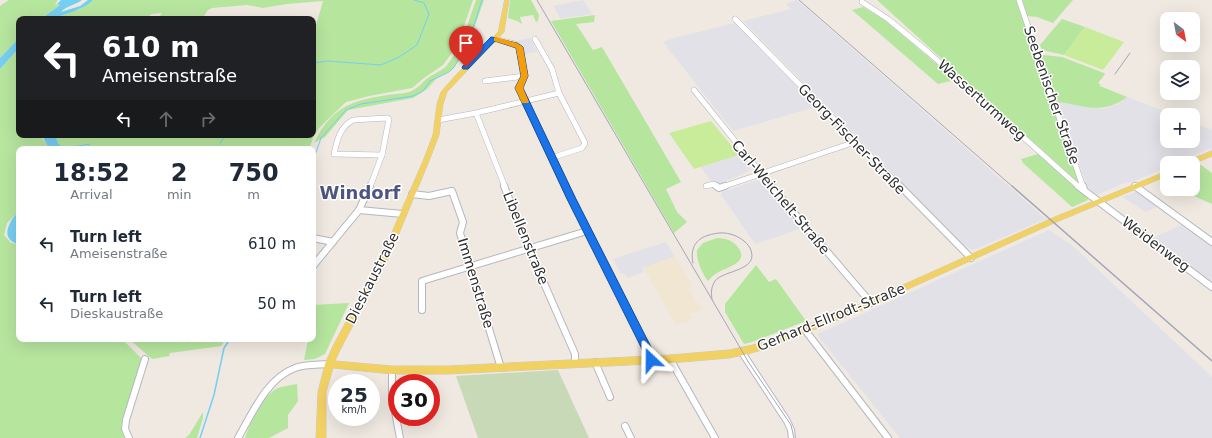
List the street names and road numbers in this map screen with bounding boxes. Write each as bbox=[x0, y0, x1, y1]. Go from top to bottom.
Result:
street label: Seebenischer Straße bbox=[1021, 24, 1083, 166]
street label: Wasserturmweg bbox=[935, 56, 1029, 144]
street label: Georg-Fischer-Straße bbox=[795, 81, 909, 197]
street label: Carl-Weichelt-Straße bbox=[729, 137, 833, 257]
street label: Libellenstraße bbox=[500, 189, 552, 287]
street label: Weidenweg bbox=[1119, 213, 1193, 275]
street label: Dieskaustraße bbox=[342, 230, 402, 326]
street label: Immenstraße bbox=[455, 236, 497, 330]
street label: Gerhard-Ellrodt-Straße bbox=[755, 280, 907, 354]

